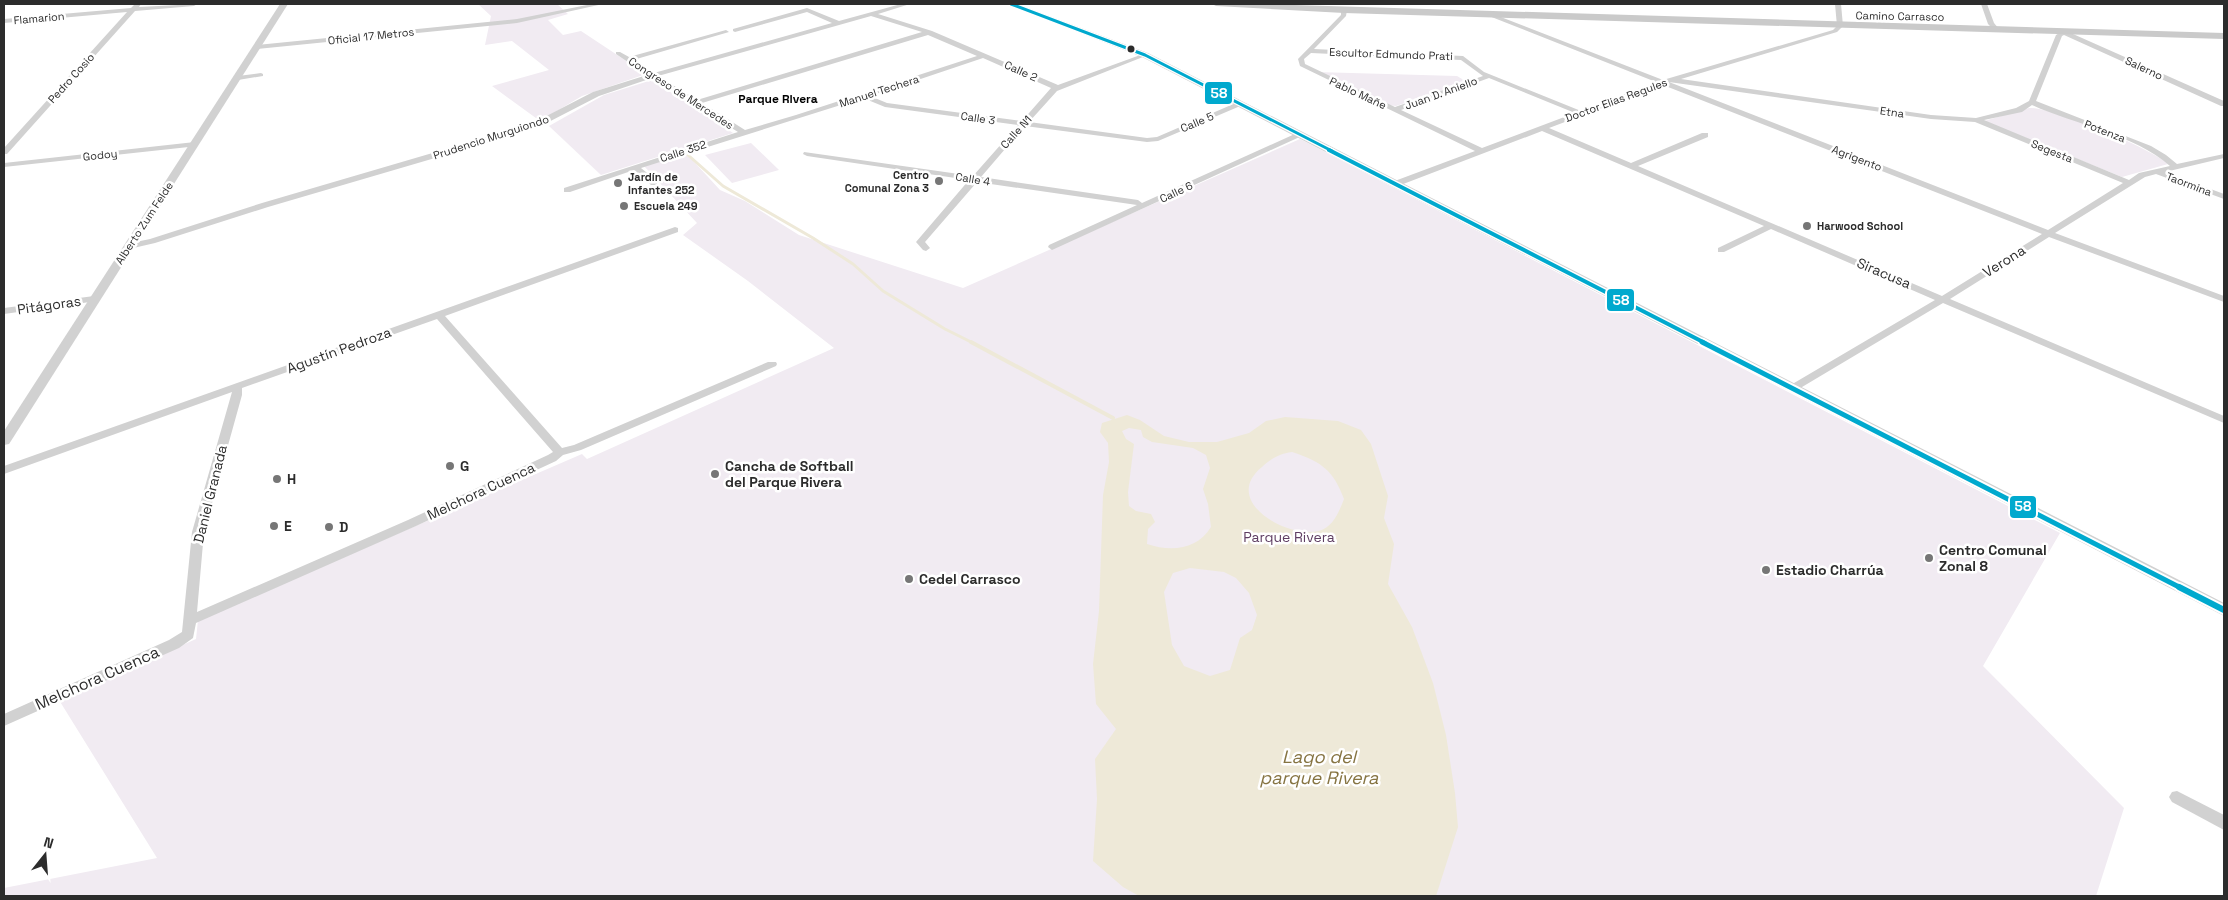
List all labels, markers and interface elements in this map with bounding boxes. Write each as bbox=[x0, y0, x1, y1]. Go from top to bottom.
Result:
street label: Camino Carrasco bbox=[1855, 8, 1945, 24]
street label: Flamarion bbox=[13, 9, 65, 27]
street label: Oficial 17 Metros bbox=[327, 24, 415, 47]
unlabelled marker bbox=[1126, 44, 1136, 54]
street label: Escultor Edmundo Prati bbox=[1329, 45, 1453, 63]
street label: Pedro Cosio bbox=[45, 50, 97, 106]
street label: Salerno bbox=[2123, 53, 2165, 83]
street label: Congreso de Mercedes bbox=[626, 54, 736, 132]
street label: Calle 2 bbox=[1002, 58, 1040, 85]
street label: Manuel Techera bbox=[837, 71, 921, 110]
street label: Juan D. Aniello bbox=[1403, 73, 1479, 113]
street label: Pablo Mañe bbox=[1327, 74, 1389, 112]
street label: Doctor Elias Regules bbox=[1563, 75, 1669, 125]
line badge: 58 bbox=[1204, 81, 1233, 105]
text: 58 bbox=[1211, 84, 1228, 102]
district label: Parque Rivera bbox=[738, 91, 818, 107]
street label: Etna bbox=[1879, 103, 1906, 121]
street label: Calle 3 bbox=[960, 109, 997, 127]
street label: Calle 5 bbox=[1178, 109, 1216, 135]
street label: Prudencio Murguiondo bbox=[431, 112, 551, 162]
street label: Calle N1 bbox=[997, 112, 1035, 152]
street label: Potenza bbox=[2082, 117, 2128, 146]
street label: Segesta bbox=[2029, 136, 2076, 166]
street label: Calle 352 bbox=[658, 137, 708, 165]
street label: Agrigento bbox=[1830, 142, 1884, 174]
street label: Godoy bbox=[82, 146, 118, 164]
place label: Centro Comunal Zona 3 bbox=[845, 168, 929, 195]
street label: Calle 4 bbox=[955, 169, 991, 189]
street label: Taormina bbox=[2164, 169, 2214, 199]
place label: Jardín de Infantes 252 bbox=[628, 170, 695, 197]
marker: Centro Comunal Zona 3 bbox=[933, 175, 945, 187]
marker: Jardín de Infantes 252 bbox=[612, 177, 624, 189]
street label: Calle 6 bbox=[1157, 178, 1195, 206]
street label: Alberto Zum Felde bbox=[112, 179, 176, 267]
place label: Escuela 249 bbox=[634, 199, 698, 213]
marker: Escuela 249 bbox=[618, 200, 630, 212]
place label: Harwood School bbox=[1817, 219, 1903, 233]
marker: Harwood School bbox=[1801, 220, 1813, 232]
street label: Verona bbox=[1979, 241, 2029, 281]
street label: Siracusa bbox=[1854, 254, 1914, 292]
line badge: 58 bbox=[1606, 288, 1635, 312]
text: 58 bbox=[1613, 291, 1630, 309]
street label: Pitágoras bbox=[16, 292, 82, 318]
street label: Agustín Pedroza bbox=[284, 323, 394, 377]
street label: Daniel Granada bbox=[189, 443, 231, 545]
place label: G bbox=[460, 457, 469, 475]
place label: Cancha de Softball del Parque Rivera bbox=[725, 457, 853, 491]
street label: Melchora Cuenca bbox=[424, 458, 538, 524]
marker: G bbox=[444, 460, 456, 472]
marker: Cancha de Softball del Parque Rivera bbox=[709, 468, 721, 480]
place label: H bbox=[287, 470, 296, 488]
marker: H bbox=[271, 473, 283, 485]
line badge: 58 bbox=[2009, 495, 2037, 519]
text: 58 bbox=[2015, 497, 2032, 515]
place label: E bbox=[284, 517, 292, 535]
place label: D bbox=[339, 518, 348, 536]
marker: E bbox=[268, 520, 280, 532]
marker: D bbox=[323, 521, 335, 533]
park label: Parque Rivera bbox=[1243, 528, 1335, 546]
place label: Centro Comunal Zonal 8 bbox=[1939, 541, 2047, 575]
marker: Centro Comunal Zonal 8 bbox=[1923, 552, 1935, 564]
place label: Estadio Charrúa bbox=[1776, 561, 1884, 579]
marker: Estadio Charrúa bbox=[1760, 564, 1772, 576]
place label: Cedel Carrasco bbox=[919, 570, 1021, 588]
marker: Cedel Carrasco bbox=[903, 573, 915, 585]
street label: Melchora Cuenca bbox=[32, 641, 162, 715]
water label: Lago del parque Rivera bbox=[1260, 745, 1379, 789]
north arrow bbox=[20, 830, 70, 880]
text: N bbox=[42, 833, 56, 853]

